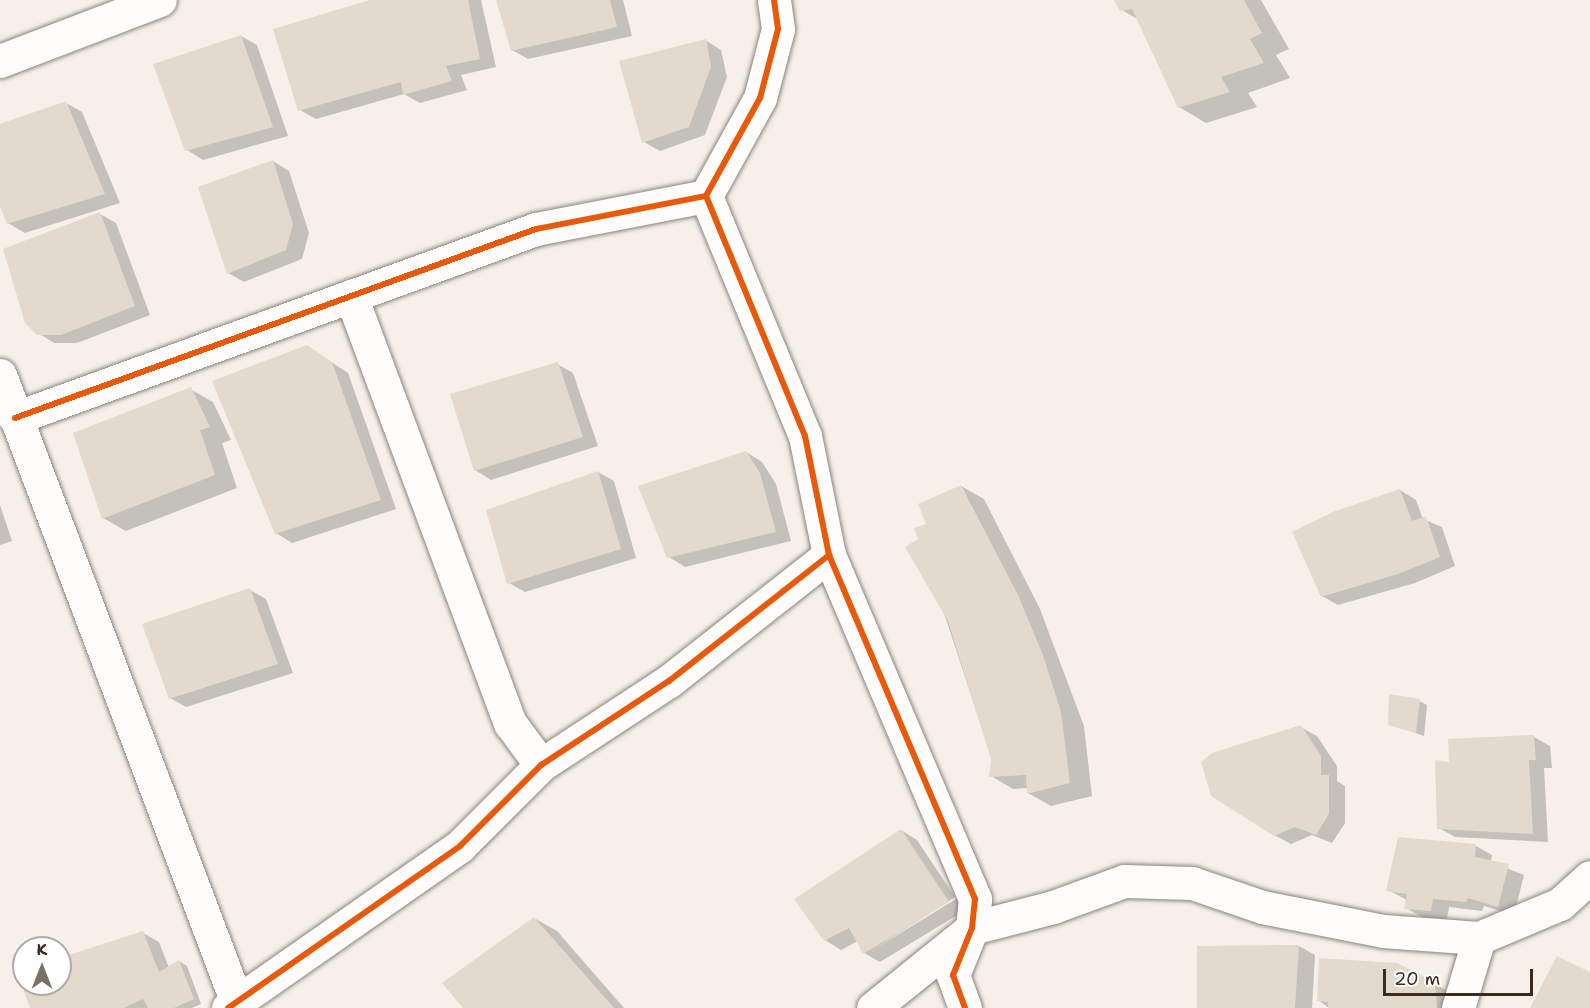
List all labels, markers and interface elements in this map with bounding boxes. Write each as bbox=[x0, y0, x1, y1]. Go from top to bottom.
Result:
north arrow bbox=[12, 936, 72, 996]
text: K bbox=[37, 939, 47, 960]
scale bar bbox=[1386, 957, 1536, 995]
text: 20 m bbox=[1394, 967, 1440, 991]

